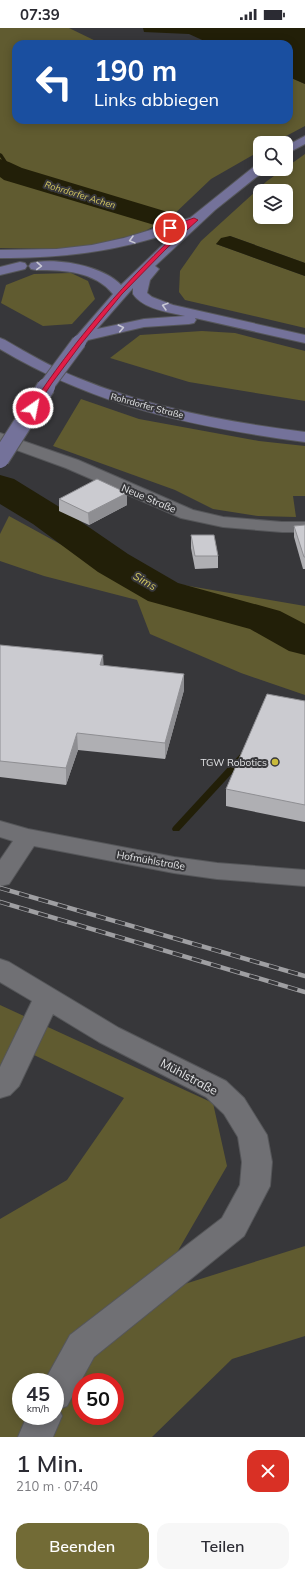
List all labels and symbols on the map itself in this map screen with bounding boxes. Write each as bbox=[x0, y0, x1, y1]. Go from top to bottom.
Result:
water label: Rohrdorfer Achen bbox=[43, 178, 117, 211]
pin bbox=[153, 211, 187, 245]
one-way arrow bbox=[129, 235, 136, 244]
one-way arrow bbox=[36, 262, 42, 270]
one-way arrow bbox=[161, 302, 168, 311]
one-way arrow bbox=[118, 325, 124, 333]
position arrow bbox=[12, 387, 54, 429]
street label: Rohrdorfer Straße bbox=[109, 390, 185, 421]
street label: Neue Straße bbox=[120, 481, 178, 516]
water label: Sims bbox=[131, 569, 160, 593]
place label: TGW Robotics bbox=[200, 756, 267, 769]
marker: TGW Robotics bbox=[270, 757, 280, 767]
street label: Hofmühlstraße bbox=[116, 848, 186, 873]
street label: Mühlstraße bbox=[158, 1055, 220, 1098]
speed limit sign: 50 bbox=[72, 1373, 124, 1425]

